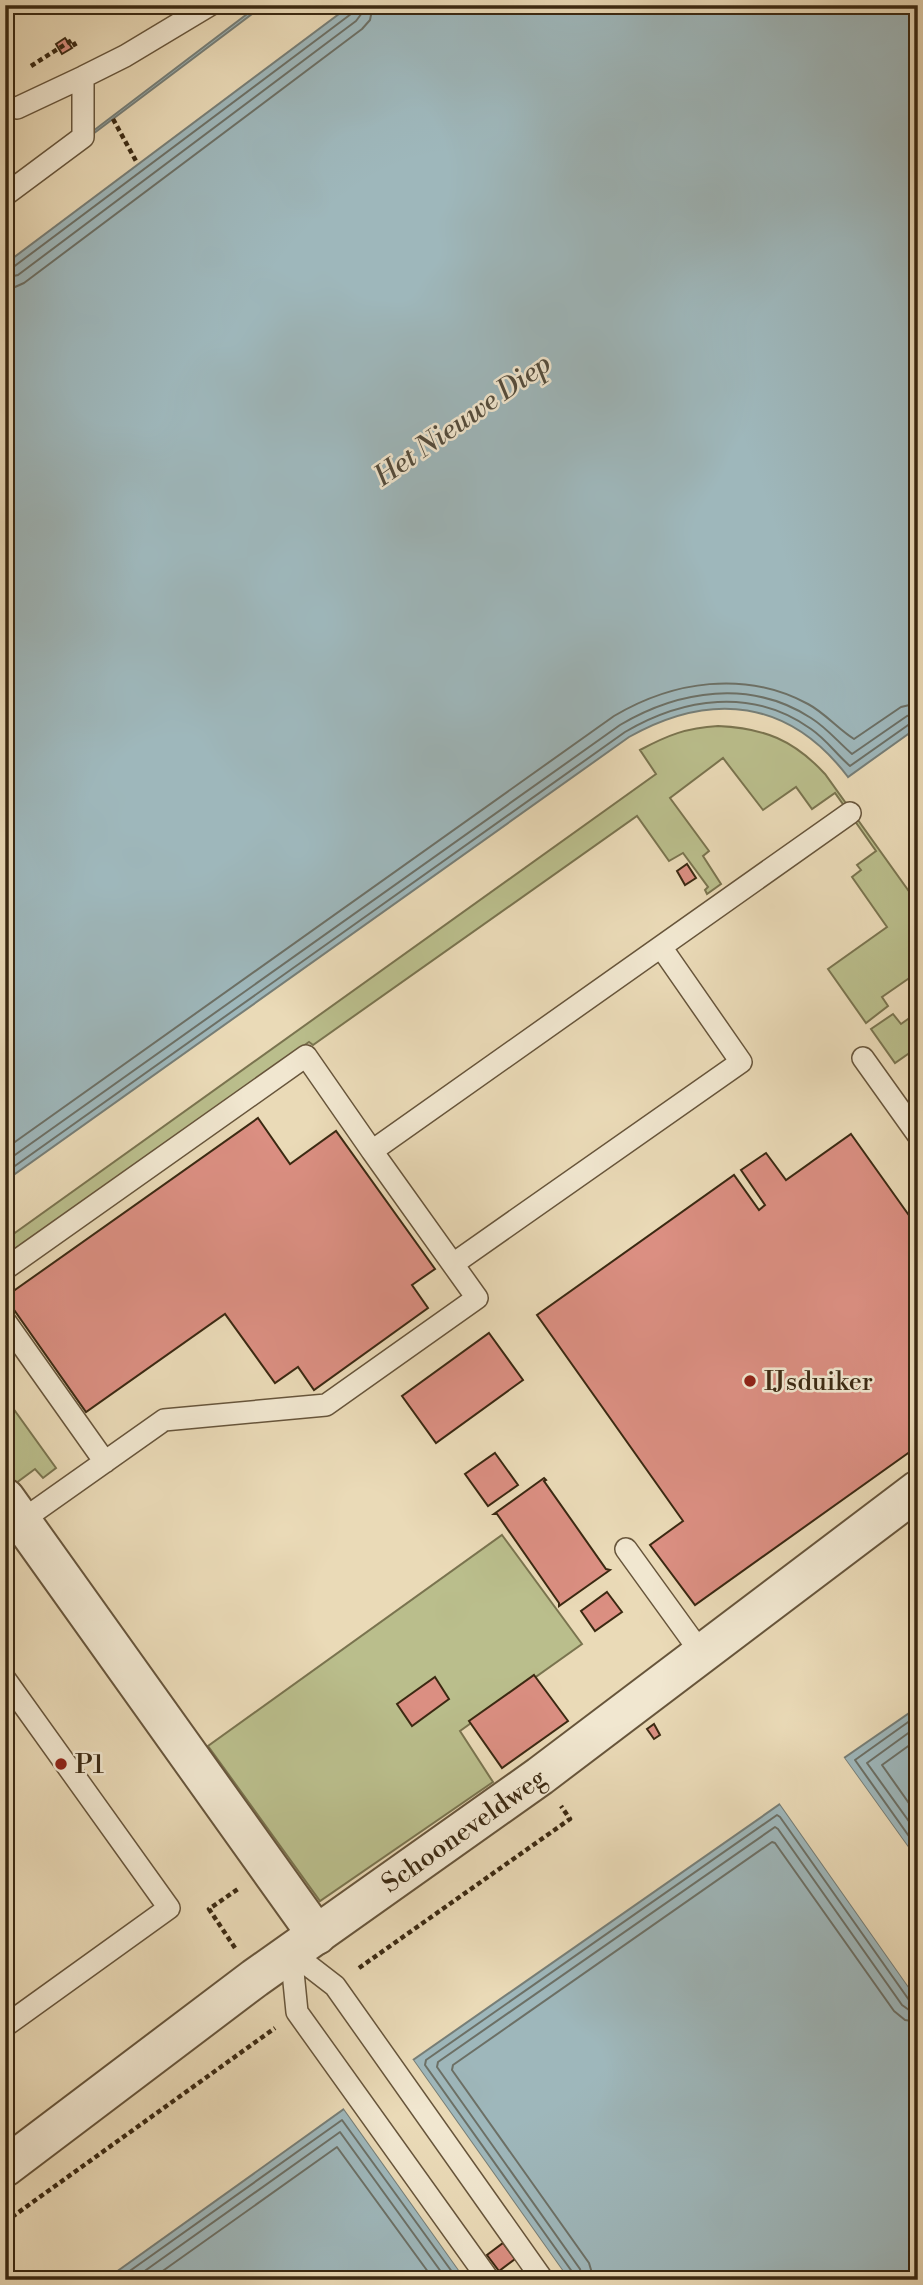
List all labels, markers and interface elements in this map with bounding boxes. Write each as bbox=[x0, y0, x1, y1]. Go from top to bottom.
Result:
water label: Het Nieuwe Diep bbox=[366, 346, 558, 495]
place label: IJsduiker bbox=[764, 1366, 873, 1398]
marker: IJsduiker bbox=[742, 1373, 758, 1389]
place label: P1 bbox=[75, 1749, 104, 1781]
marker: P1 bbox=[53, 1756, 69, 1772]
street label: Schooneveldweg bbox=[376, 1762, 553, 1900]

